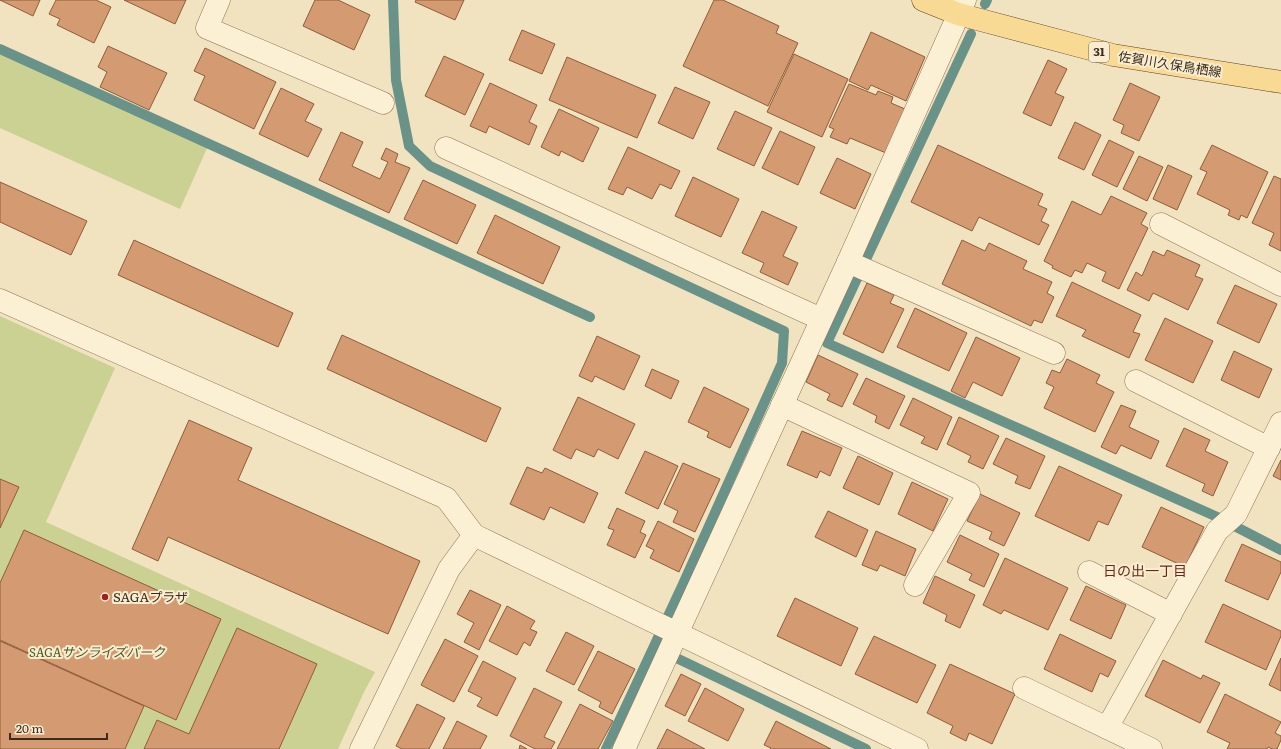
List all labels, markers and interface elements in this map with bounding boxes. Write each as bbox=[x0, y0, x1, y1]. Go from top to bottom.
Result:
road number: 31 bbox=[1089, 42, 1109, 62]
street label: 佐賀川久保鳥栖線 bbox=[1117, 46, 1223, 81]
district label: 日の出一丁目 bbox=[1103, 560, 1187, 580]
place label: SAGAプラザ bbox=[113, 587, 188, 606]
marker: SAGAプラザ bbox=[100, 592, 110, 602]
park label: SAGAサンライズパーク bbox=[29, 642, 166, 661]
scale bar bbox=[10, 715, 107, 741]
text: 20 m bbox=[16, 719, 43, 737]

